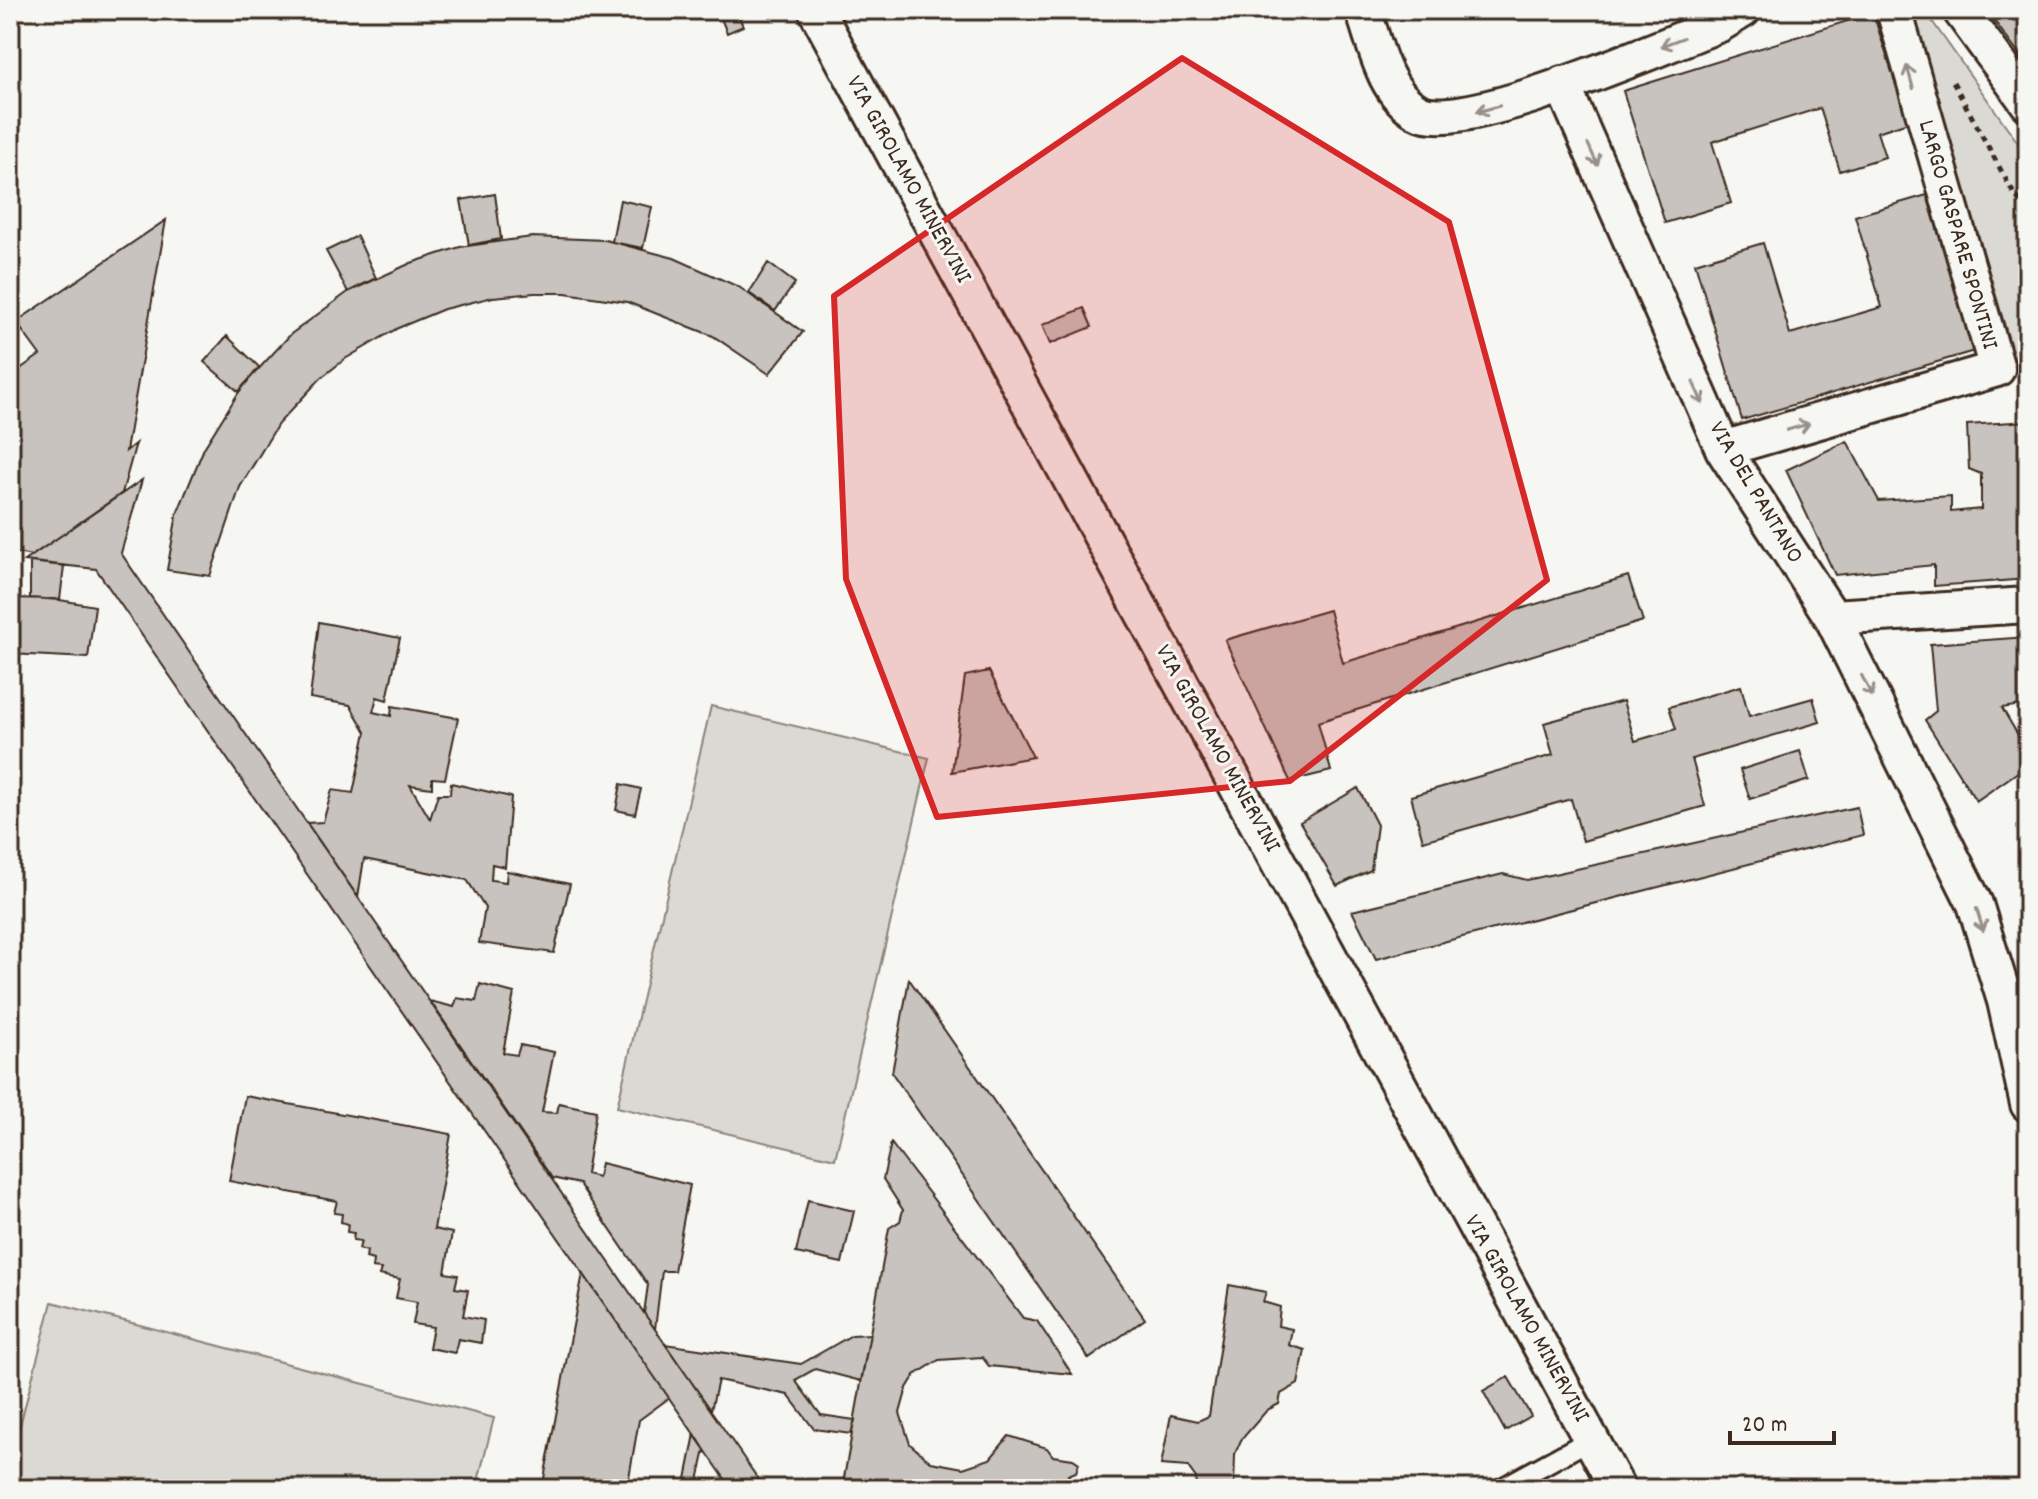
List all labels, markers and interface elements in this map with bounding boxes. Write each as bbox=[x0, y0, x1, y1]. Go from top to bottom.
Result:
one-way arrow bbox=[1660, 36, 1685, 50]
one-way arrow bbox=[1902, 64, 1917, 90]
street label: VIA GIROLAMO MINERVINI bbox=[837, 70, 980, 291]
one-way arrow bbox=[1476, 102, 1502, 117]
street label: LARGO GASPARE SPONTINI bbox=[1908, 116, 2006, 354]
one-way arrow bbox=[1587, 142, 1602, 167]
one-way arrow bbox=[1692, 380, 1707, 405]
street label: VIA DEL PANTANO bbox=[1699, 416, 1811, 570]
one-way arrow bbox=[1784, 419, 1810, 434]
street label: VIA GIROLAMO MINERVINI bbox=[1146, 639, 1289, 860]
one-way arrow bbox=[1860, 674, 1875, 698]
one-way arrow bbox=[1973, 907, 1988, 933]
street label: VIA GIROLAMO MINERVINI bbox=[1455, 1209, 1598, 1430]
scale bar bbox=[1730, 1395, 1834, 1445]
text: 20 m bbox=[1742, 1409, 1788, 1443]

